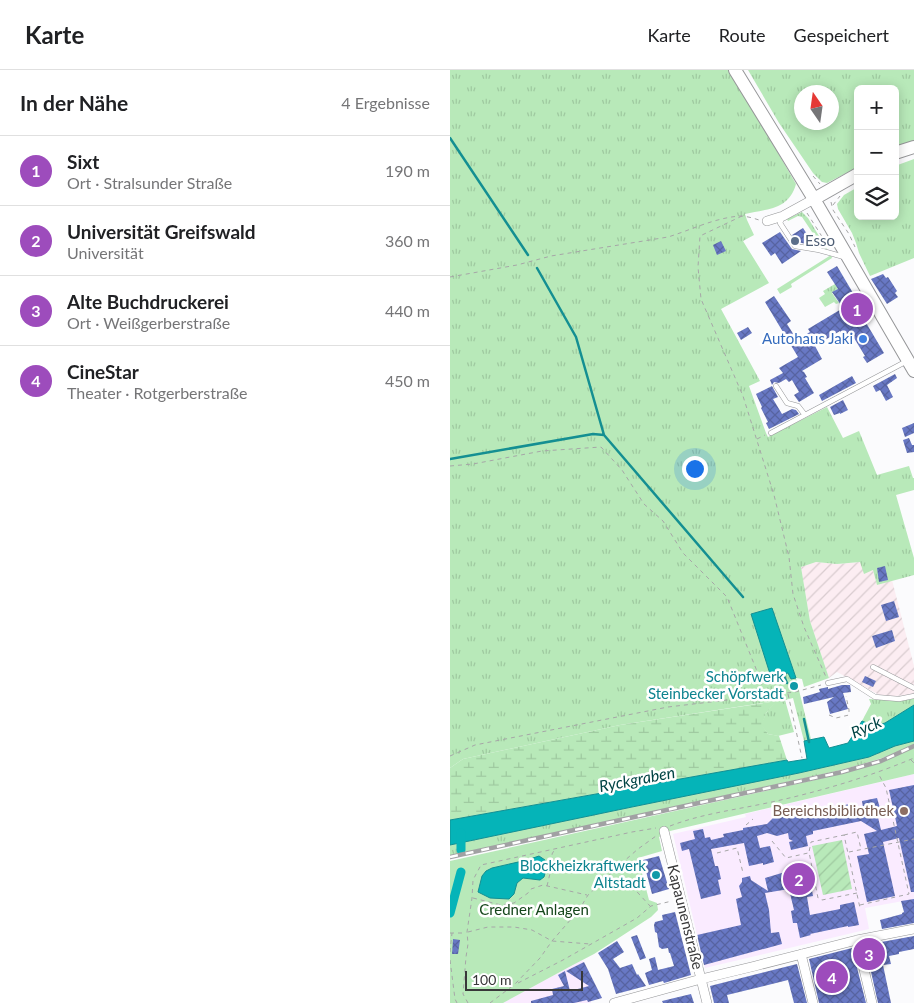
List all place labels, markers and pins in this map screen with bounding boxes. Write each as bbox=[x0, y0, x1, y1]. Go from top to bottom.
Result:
place label: Esso bbox=[805, 231, 835, 249]
marker: Esso bbox=[789, 235, 801, 247]
pin: 1 bbox=[841, 290, 873, 328]
place label: Autohaus Jaki bbox=[762, 329, 853, 347]
marker: Autohaus Jaki bbox=[857, 333, 869, 345]
place label: Schöpfwerk Steinbecker Vorstadt bbox=[648, 667, 785, 702]
marker: Schöpfwerk Steinbecker Vorstadt bbox=[788, 680, 800, 692]
place label: Bereichsbibliothek bbox=[773, 801, 894, 819]
marker: Bereichsbibliothek bbox=[898, 805, 910, 817]
place label: Blockheizkraftwerk Altstadt bbox=[520, 856, 647, 891]
pin: 2 bbox=[783, 860, 815, 898]
marker: Blockheizkraftwerk Altstadt bbox=[650, 869, 662, 881]
pin: 3 bbox=[853, 935, 885, 973]
pin: 4 bbox=[816, 958, 848, 996]

